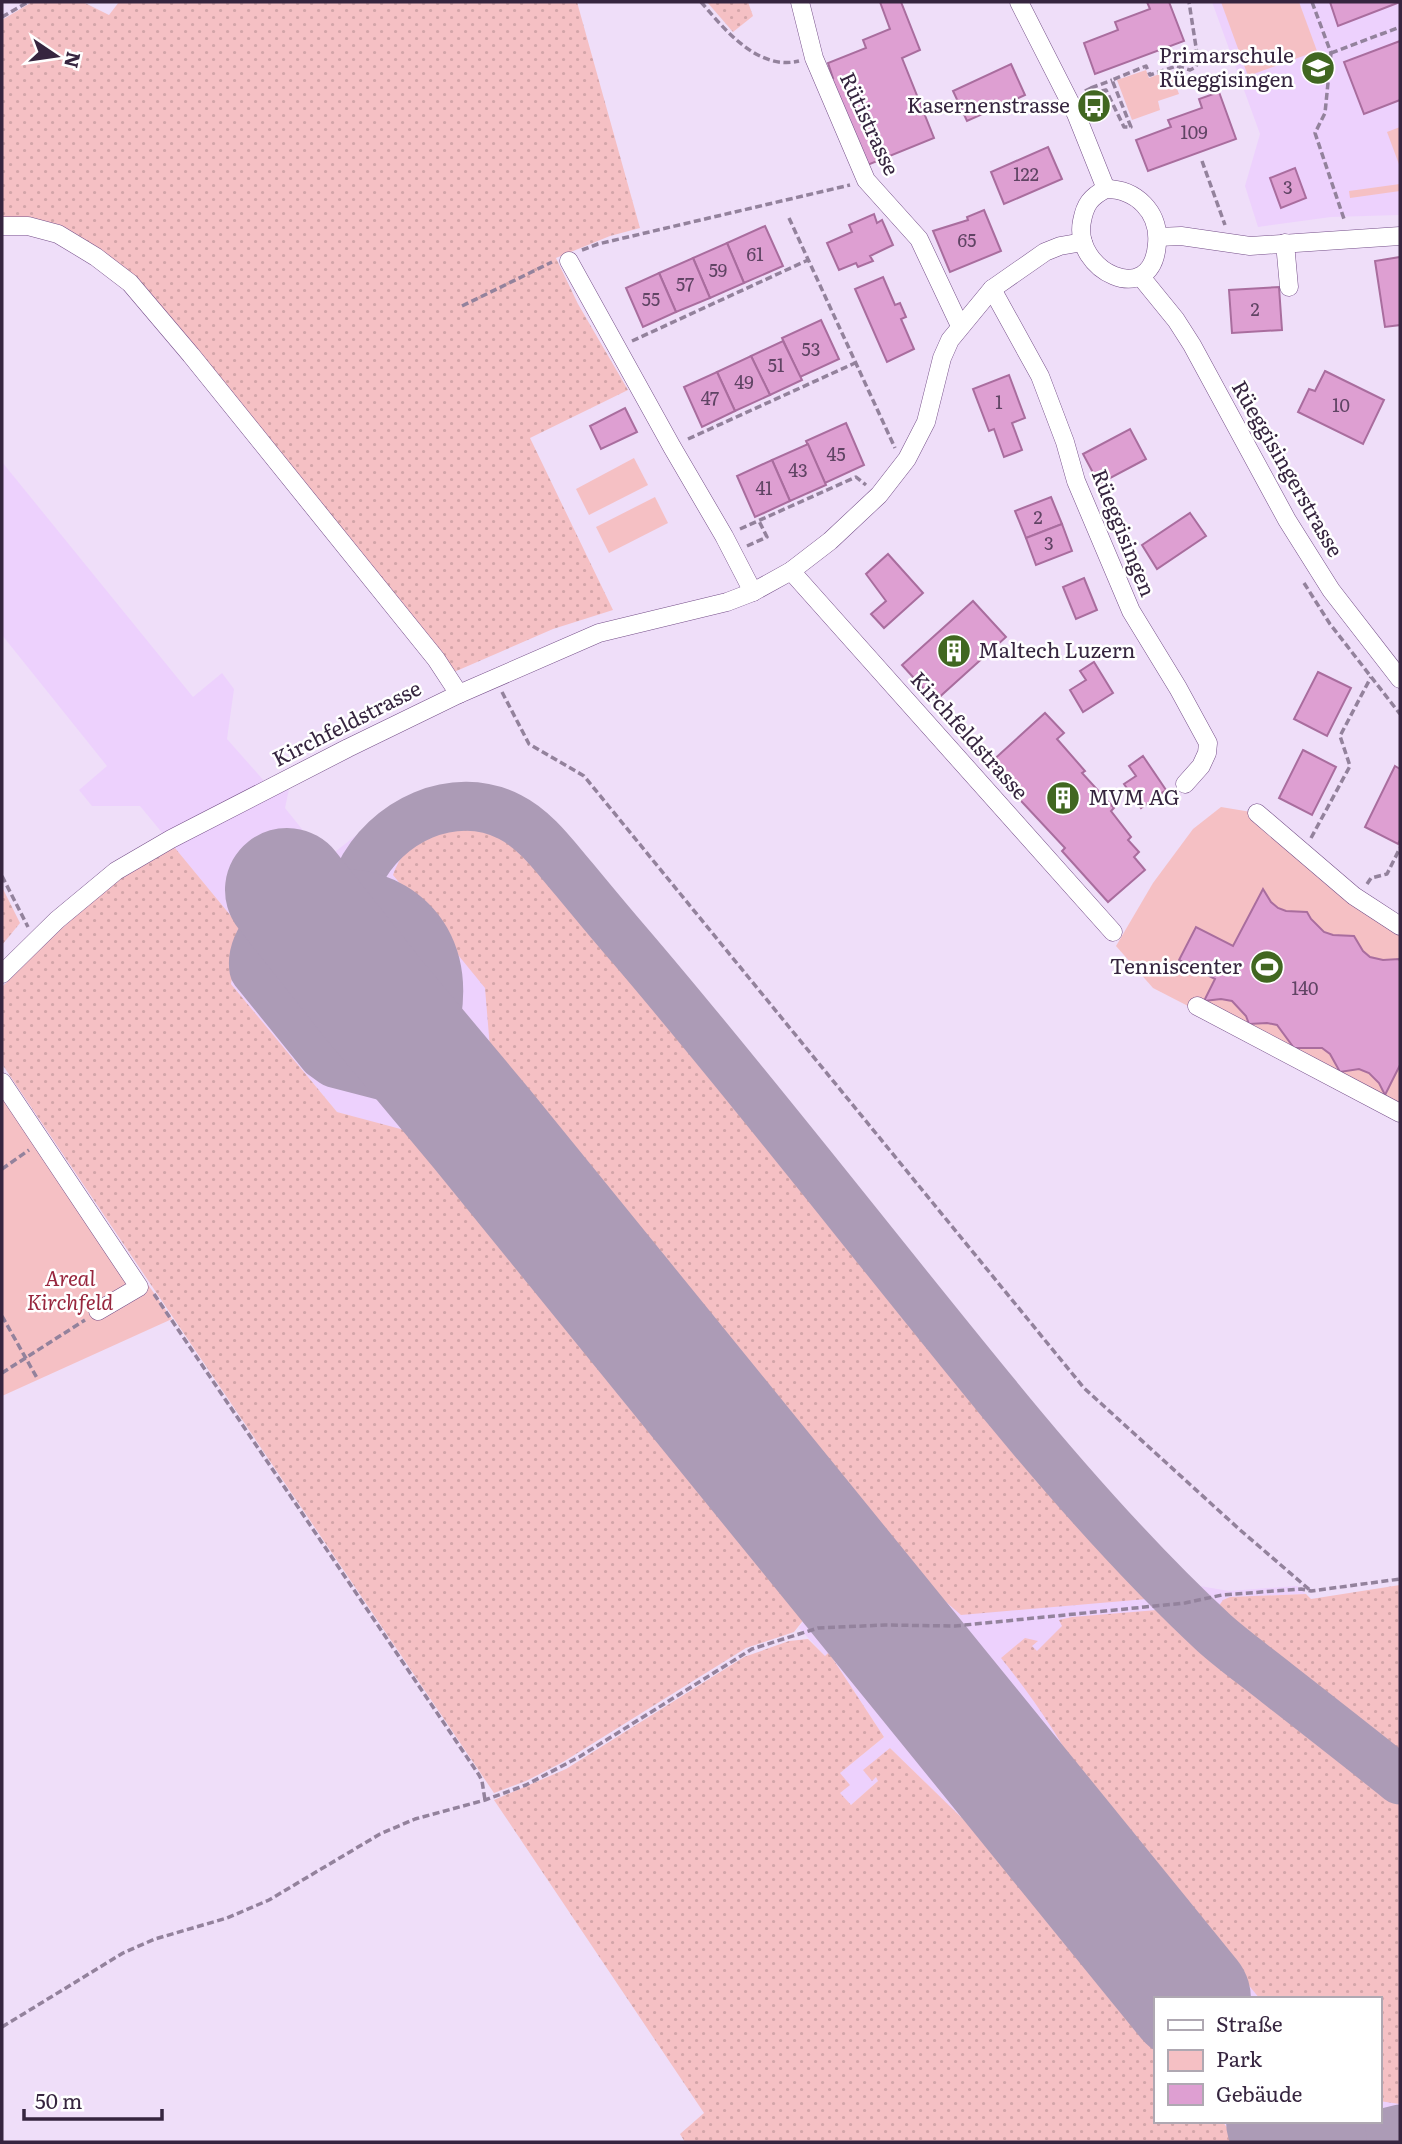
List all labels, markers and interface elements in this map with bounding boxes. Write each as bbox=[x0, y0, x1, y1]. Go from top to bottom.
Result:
north arrow bbox=[21, 21, 91, 91]
place label: Primarschule Rüeggisingen bbox=[1159, 38, 1294, 93]
text: N bbox=[58, 49, 89, 71]
school or university icon: Primarschule Rüeggisingen bbox=[1299, 49, 1337, 87]
street label: Rütistrasse bbox=[834, 66, 909, 180]
bus stop icon: Kasernenstrasse bbox=[1075, 87, 1113, 125]
place label: Kasernenstrasse bbox=[907, 88, 1070, 119]
house number: 109 bbox=[1180, 118, 1208, 145]
house number: 122 bbox=[1013, 160, 1039, 187]
house number: 3 bbox=[1283, 173, 1293, 200]
house number: 65 bbox=[958, 226, 976, 253]
house number: 61 bbox=[747, 240, 764, 267]
house number: 59 bbox=[709, 256, 727, 283]
house number: 57 bbox=[676, 270, 694, 297]
house number: 55 bbox=[642, 285, 660, 312]
house number: 2 bbox=[1250, 295, 1260, 322]
house number: 53 bbox=[802, 335, 820, 362]
house number: 51 bbox=[768, 351, 784, 378]
house number: 49 bbox=[734, 368, 754, 395]
street label: Rüeggisingerstrasse bbox=[1226, 374, 1353, 562]
house number: 47 bbox=[701, 384, 719, 411]
house number: 1 bbox=[995, 388, 1003, 415]
house number: 10 bbox=[1332, 391, 1350, 418]
house number: 45 bbox=[826, 440, 846, 467]
house number: 43 bbox=[788, 456, 808, 483]
street label: Rüeggisingen bbox=[1086, 464, 1165, 601]
house number: 41 bbox=[755, 474, 773, 501]
house number: 2 bbox=[1033, 503, 1043, 530]
house number: 3 bbox=[1044, 529, 1054, 556]
building icon: Maltech Luzern bbox=[935, 632, 973, 670]
place label: Maltech Luzern bbox=[978, 633, 1136, 664]
street label: Kirchfeldstrasse bbox=[905, 663, 1037, 805]
street label: Kirchfeldstrasse bbox=[266, 671, 426, 773]
building icon: MVM AG bbox=[1044, 779, 1082, 817]
place label: MVM AG bbox=[1088, 780, 1180, 811]
sports icon: Tenniscenter bbox=[1248, 948, 1286, 986]
place label: Tenniscenter bbox=[1110, 949, 1242, 980]
house number: 140 bbox=[1292, 974, 1318, 1001]
park label: Areal Kirchfeld bbox=[27, 1261, 113, 1316]
legend bbox=[1154, 1997, 1381, 2123]
text: Straße bbox=[1216, 2007, 1283, 2038]
text: Park bbox=[1216, 2042, 1262, 2073]
text: Gebäude bbox=[1216, 2077, 1303, 2108]
scale bar bbox=[24, 2078, 163, 2122]
text: 50 m bbox=[35, 2084, 82, 2115]

